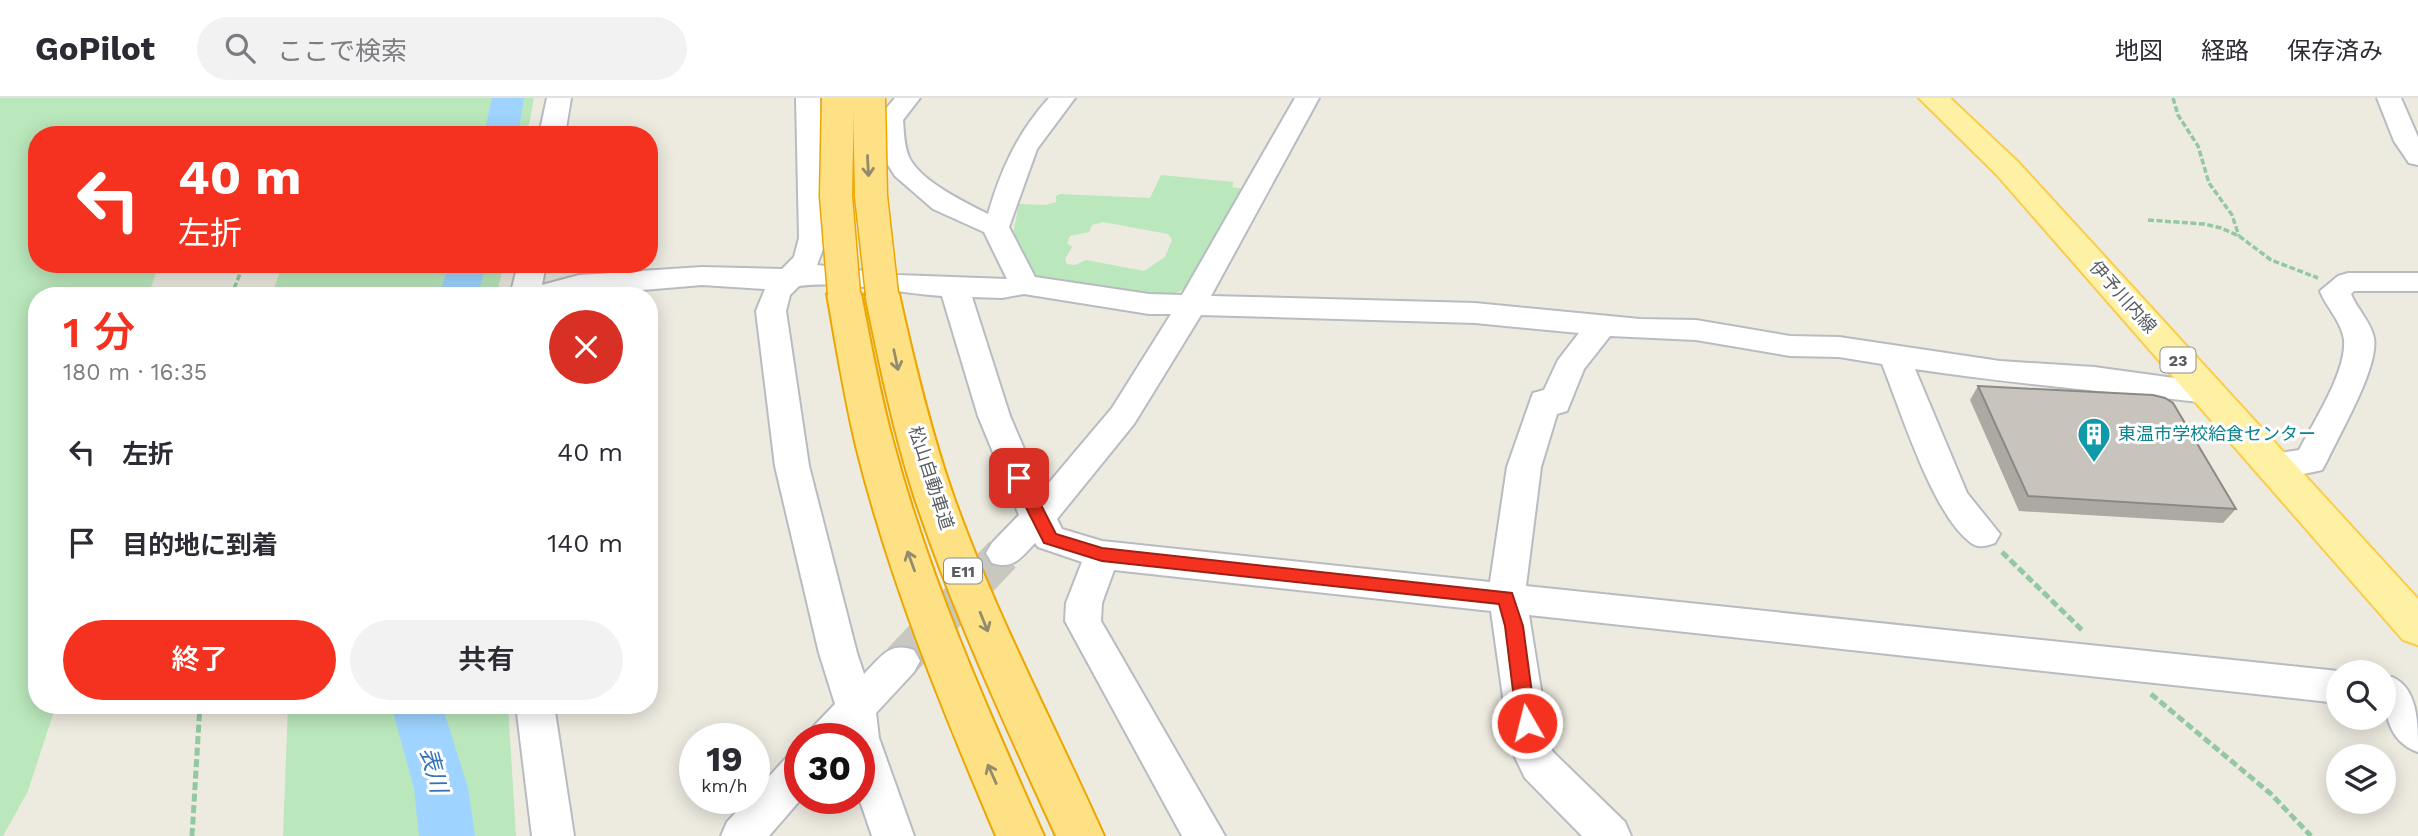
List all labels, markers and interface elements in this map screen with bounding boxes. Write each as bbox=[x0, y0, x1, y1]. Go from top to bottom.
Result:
search box bbox=[197, 17, 687, 80]
text: GoPilot bbox=[35, 29, 155, 68]
icon: search bbox=[221, 29, 259, 67]
text: ここで検索 bbox=[277, 36, 407, 66]
text: 地図 bbox=[2115, 37, 2163, 65]
text: 経路 bbox=[2201, 37, 2249, 65]
text: 保存済み bbox=[2287, 37, 2383, 65]
text: 40 m bbox=[178, 148, 301, 206]
icon: left bbox=[63, 154, 154, 245]
one-way arrow bbox=[861, 154, 874, 177]
text: 左折 bbox=[178, 214, 242, 252]
street label: 伊予川内線 bbox=[2085, 256, 2161, 337]
text: 1 分 bbox=[63, 308, 135, 357]
button: close bbox=[549, 310, 623, 384]
one-way arrow bbox=[889, 348, 903, 371]
road number: 23 bbox=[2160, 348, 2196, 372]
text: 180 m · 16:35 bbox=[63, 359, 207, 386]
building icon: 東温市学校給食センター bbox=[2075, 415, 2113, 464]
street label: 松山自動車道 bbox=[905, 423, 958, 532]
place label: 東温市学校給食センター bbox=[2118, 423, 2316, 444]
icon: left bbox=[63, 433, 101, 471]
text: 40 m bbox=[557, 437, 623, 467]
text: 左折 bbox=[122, 439, 174, 469]
pin bbox=[989, 448, 1049, 508]
icon: arrive bbox=[1000, 459, 1038, 497]
icon: arrive bbox=[63, 524, 101, 562]
text: 140 m bbox=[547, 528, 623, 558]
text: 目的地に到着 bbox=[122, 530, 278, 560]
one-way arrow bbox=[904, 551, 916, 573]
road number: E11 bbox=[944, 558, 982, 584]
one-way arrow bbox=[978, 611, 991, 633]
button: 終了 bbox=[63, 620, 336, 700]
button: 共有 bbox=[350, 620, 623, 700]
map controls bbox=[2326, 660, 2396, 814]
button: search bbox=[2326, 660, 2396, 730]
position arrow bbox=[1490, 686, 1564, 760]
speed limit sign: 30 bbox=[784, 723, 875, 814]
text: 19 bbox=[706, 738, 743, 780]
water label: 表川 bbox=[415, 744, 453, 799]
button: layers bbox=[2326, 744, 2396, 814]
one-way arrow bbox=[985, 763, 998, 785]
text: km/h bbox=[701, 775, 748, 796]

